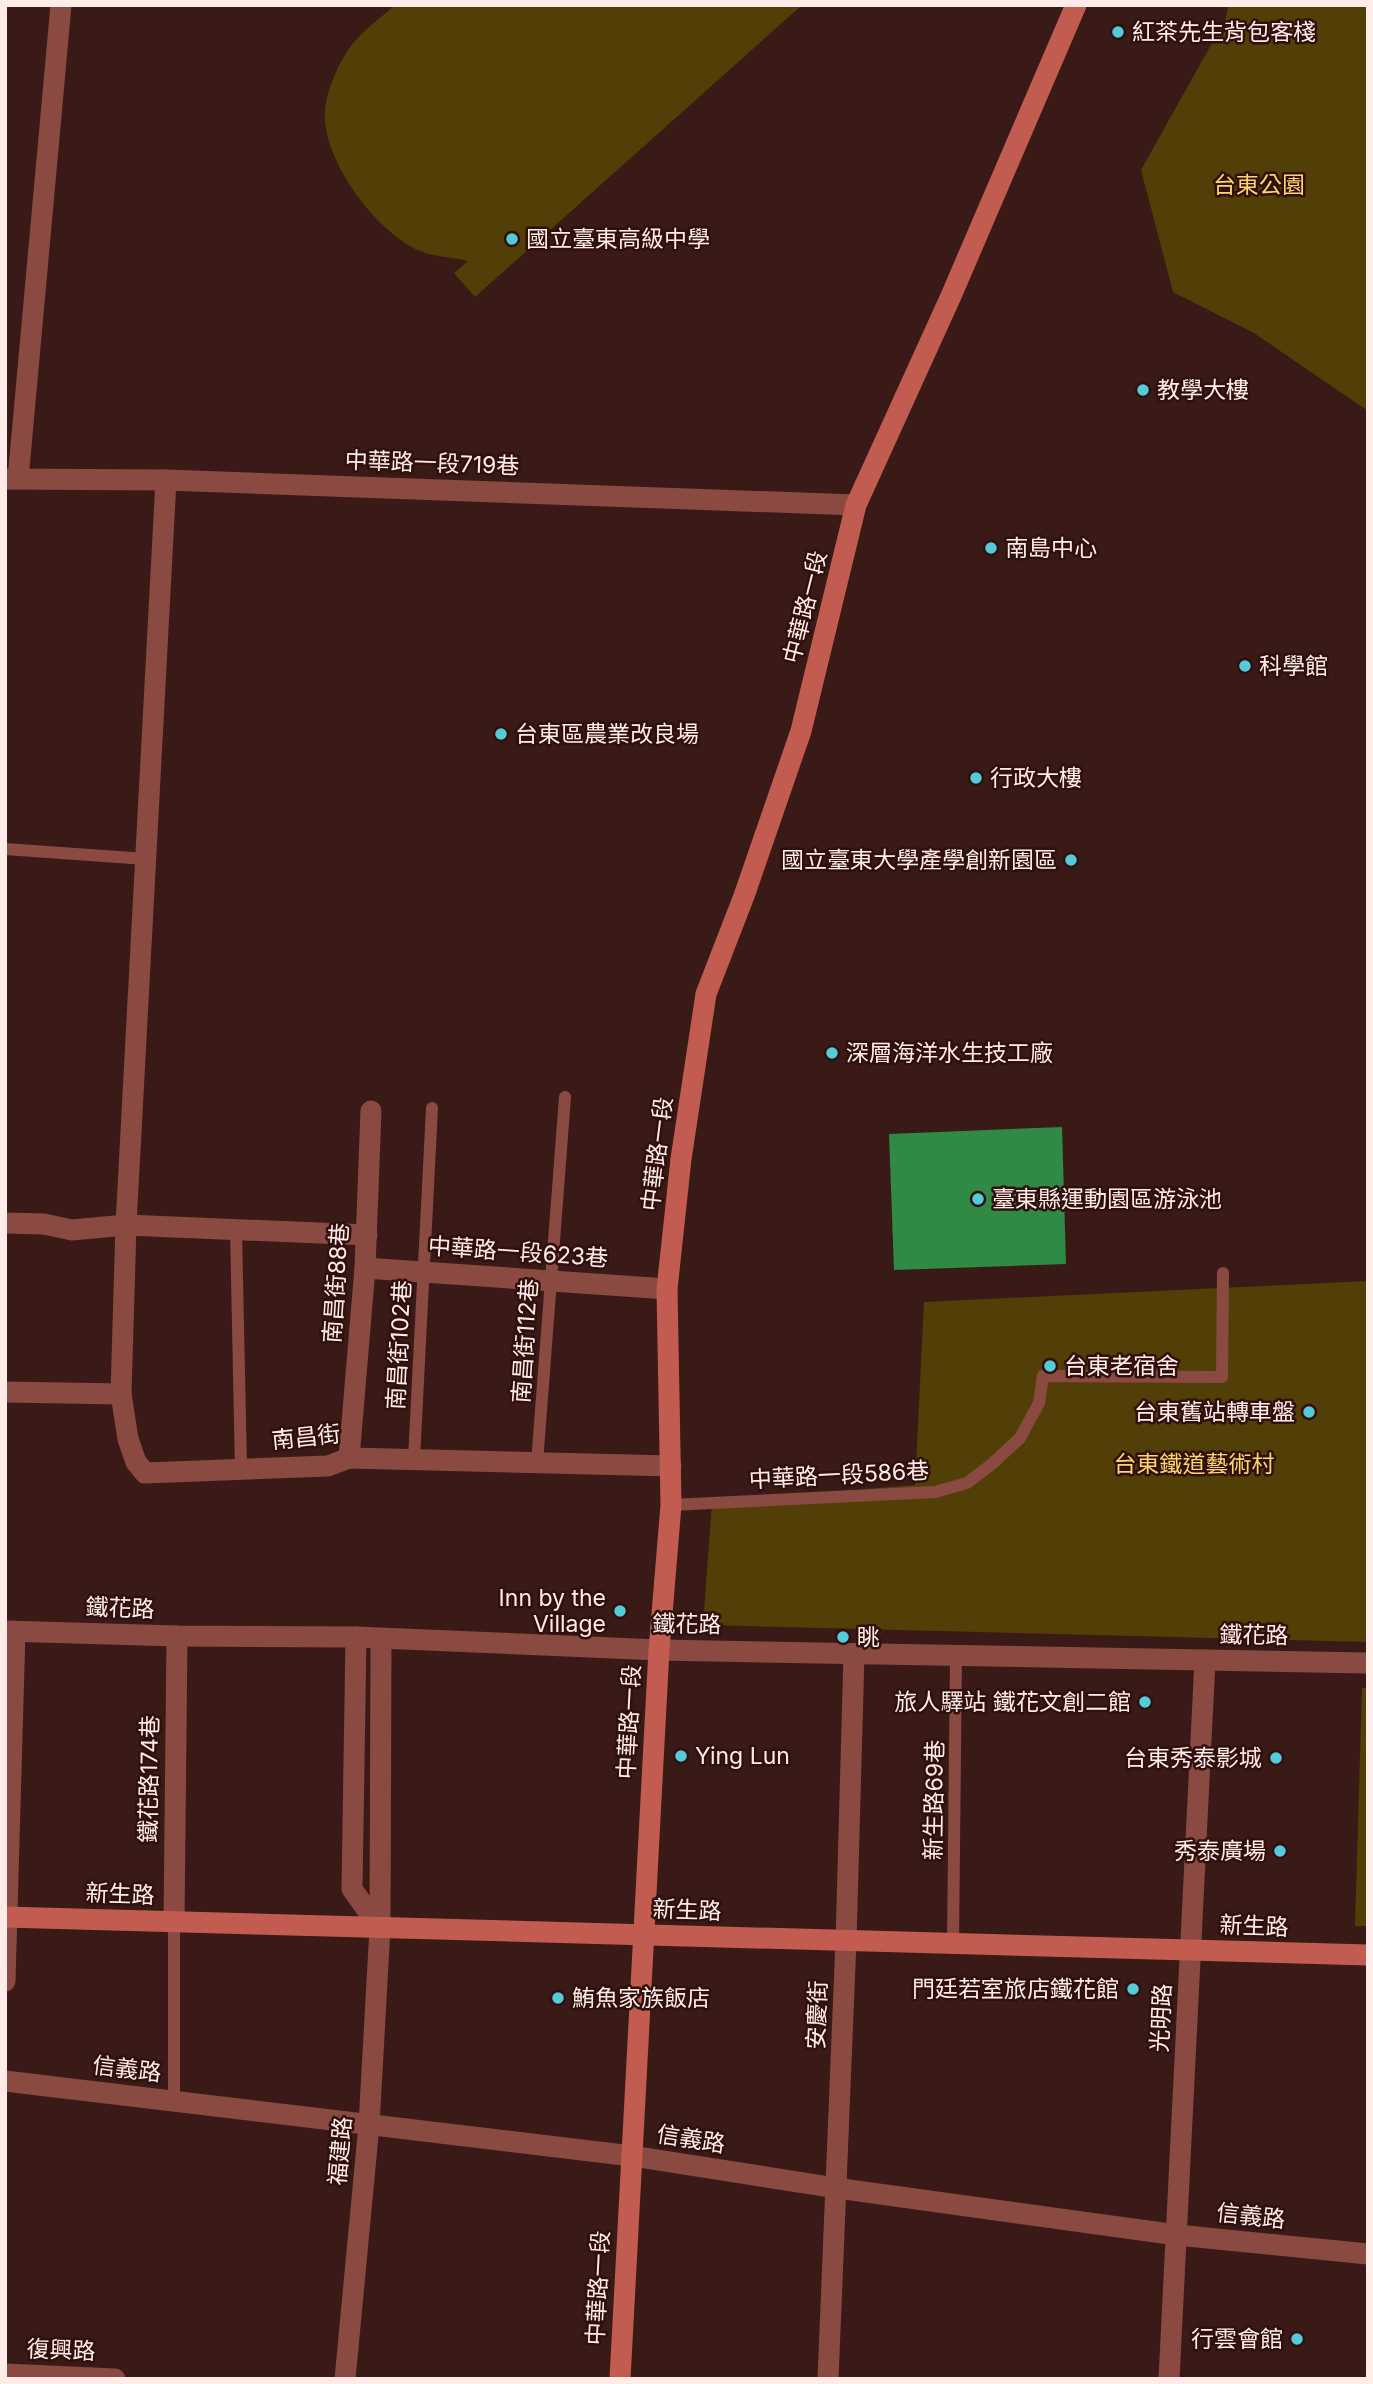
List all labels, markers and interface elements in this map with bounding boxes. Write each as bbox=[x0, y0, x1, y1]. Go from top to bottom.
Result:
place label: 紅茶先生背包客棧 bbox=[1132, 18, 1316, 46]
marker: 紅茶先生背包客棧 bbox=[1110, 24, 1126, 40]
park label: 台東公園 bbox=[1213, 171, 1305, 199]
place label: 國立臺東高級中學 bbox=[526, 225, 710, 253]
marker: 國立臺東高級中學 bbox=[504, 231, 520, 247]
place label: 教學大樓 bbox=[1157, 376, 1249, 404]
marker: 教學大樓 bbox=[1135, 382, 1151, 398]
street label: 中華路一段719巷 bbox=[344, 446, 520, 480]
place label: 南島中心 bbox=[1005, 534, 1097, 562]
marker: 南島中心 bbox=[983, 540, 999, 556]
street label: 中華路一段 bbox=[778, 548, 832, 666]
place label: 科學館 bbox=[1259, 652, 1328, 680]
marker: 科學館 bbox=[1237, 658, 1253, 674]
place label: 台東區農業改良場 bbox=[515, 720, 699, 748]
marker: 台東區農業改良場 bbox=[493, 726, 509, 742]
place label: 行政大樓 bbox=[990, 764, 1082, 792]
marker: 行政大樓 bbox=[968, 770, 984, 786]
place label: 國立臺東大學產學創新園區 bbox=[781, 846, 1057, 874]
marker: 國立臺東大學產學創新園區 bbox=[1063, 852, 1079, 868]
place label: 深層海洋水生技工廠 bbox=[846, 1039, 1053, 1067]
marker: 深層海洋水生技工廠 bbox=[824, 1045, 840, 1061]
street label: 中華路一段 bbox=[636, 1095, 678, 1213]
place label: 臺東縣運動園區游泳池 bbox=[992, 1185, 1222, 1213]
marker: 臺東縣運動園區游泳池 bbox=[970, 1191, 986, 1207]
street label: 南昌街88巷 bbox=[318, 1222, 354, 1344]
street label: 中華路一段623巷 bbox=[427, 1232, 609, 1272]
street label: 南昌街112巷 bbox=[507, 1278, 543, 1404]
street label: 南昌街102巷 bbox=[382, 1279, 416, 1411]
place label: 台東老宿舍 bbox=[1064, 1352, 1179, 1380]
marker: 台東老宿舍 bbox=[1042, 1358, 1058, 1374]
place label: 台東舊站轉車盤 bbox=[1134, 1398, 1295, 1426]
marker: 台東舊站轉車盤 bbox=[1301, 1404, 1317, 1420]
street label: 南昌街 bbox=[270, 1419, 342, 1455]
park label: 台東鐵道藝術村 bbox=[1114, 1450, 1275, 1478]
street label: 中華路一段586巷 bbox=[748, 1456, 930, 1494]
place label: Inn by the Village bbox=[499, 1584, 606, 1638]
street label: 鐵花路 bbox=[85, 1593, 155, 1623]
marker: Inn by the Village bbox=[612, 1603, 628, 1619]
street label: 鐵花路 bbox=[652, 1609, 722, 1639]
street label: 鐵花路 bbox=[1219, 1620, 1289, 1650]
place label: 眺 bbox=[857, 1623, 880, 1651]
marker: 眺 bbox=[835, 1629, 851, 1645]
street label: 中華路一段 bbox=[612, 1664, 646, 1780]
place label: 旅人驛站 鐵花文創二館 bbox=[895, 1688, 1131, 1716]
marker: 旅人驛站 鐵花文創二館 bbox=[1137, 1694, 1153, 1710]
street label: 鐵花路174巷 bbox=[134, 1715, 164, 1843]
street label: 新生路69巷 bbox=[919, 1739, 949, 1861]
place label: Ying Lun bbox=[695, 1742, 790, 1770]
place label: 台東秀泰影城 bbox=[1124, 1744, 1262, 1772]
marker: Ying Lun bbox=[673, 1748, 689, 1764]
marker: 台東秀泰影城 bbox=[1268, 1750, 1284, 1766]
place label: 秀泰廣場 bbox=[1174, 1837, 1266, 1865]
marker: 秀泰廣場 bbox=[1272, 1843, 1288, 1859]
street label: 新生路 bbox=[85, 1879, 155, 1909]
street label: 新生路 bbox=[652, 1895, 722, 1925]
street label: 新生路 bbox=[1219, 1911, 1289, 1941]
place label: 門廷若室旅店鐵花館 bbox=[912, 1975, 1119, 2003]
street label: 安慶街 bbox=[802, 1980, 832, 2050]
marker: 門廷若室旅店鐵花館 bbox=[1125, 1981, 1141, 1997]
street label: 光明路 bbox=[1145, 1983, 1177, 2053]
place label: 鮪魚家族飯店 bbox=[572, 1984, 710, 2012]
marker: 鮪魚家族飯店 bbox=[550, 1990, 566, 2006]
street label: 信義路 bbox=[91, 2051, 163, 2087]
street label: 福建路 bbox=[323, 2115, 357, 2187]
street label: 信義路 bbox=[655, 2120, 727, 2158]
street label: 信義路 bbox=[1215, 2198, 1287, 2234]
street label: 中華路一段 bbox=[581, 2230, 615, 2346]
place label: 行雲會館 bbox=[1191, 2325, 1283, 2353]
marker: 行雲會館 bbox=[1289, 2331, 1305, 2347]
street label: 復興路 bbox=[26, 2335, 96, 2365]

